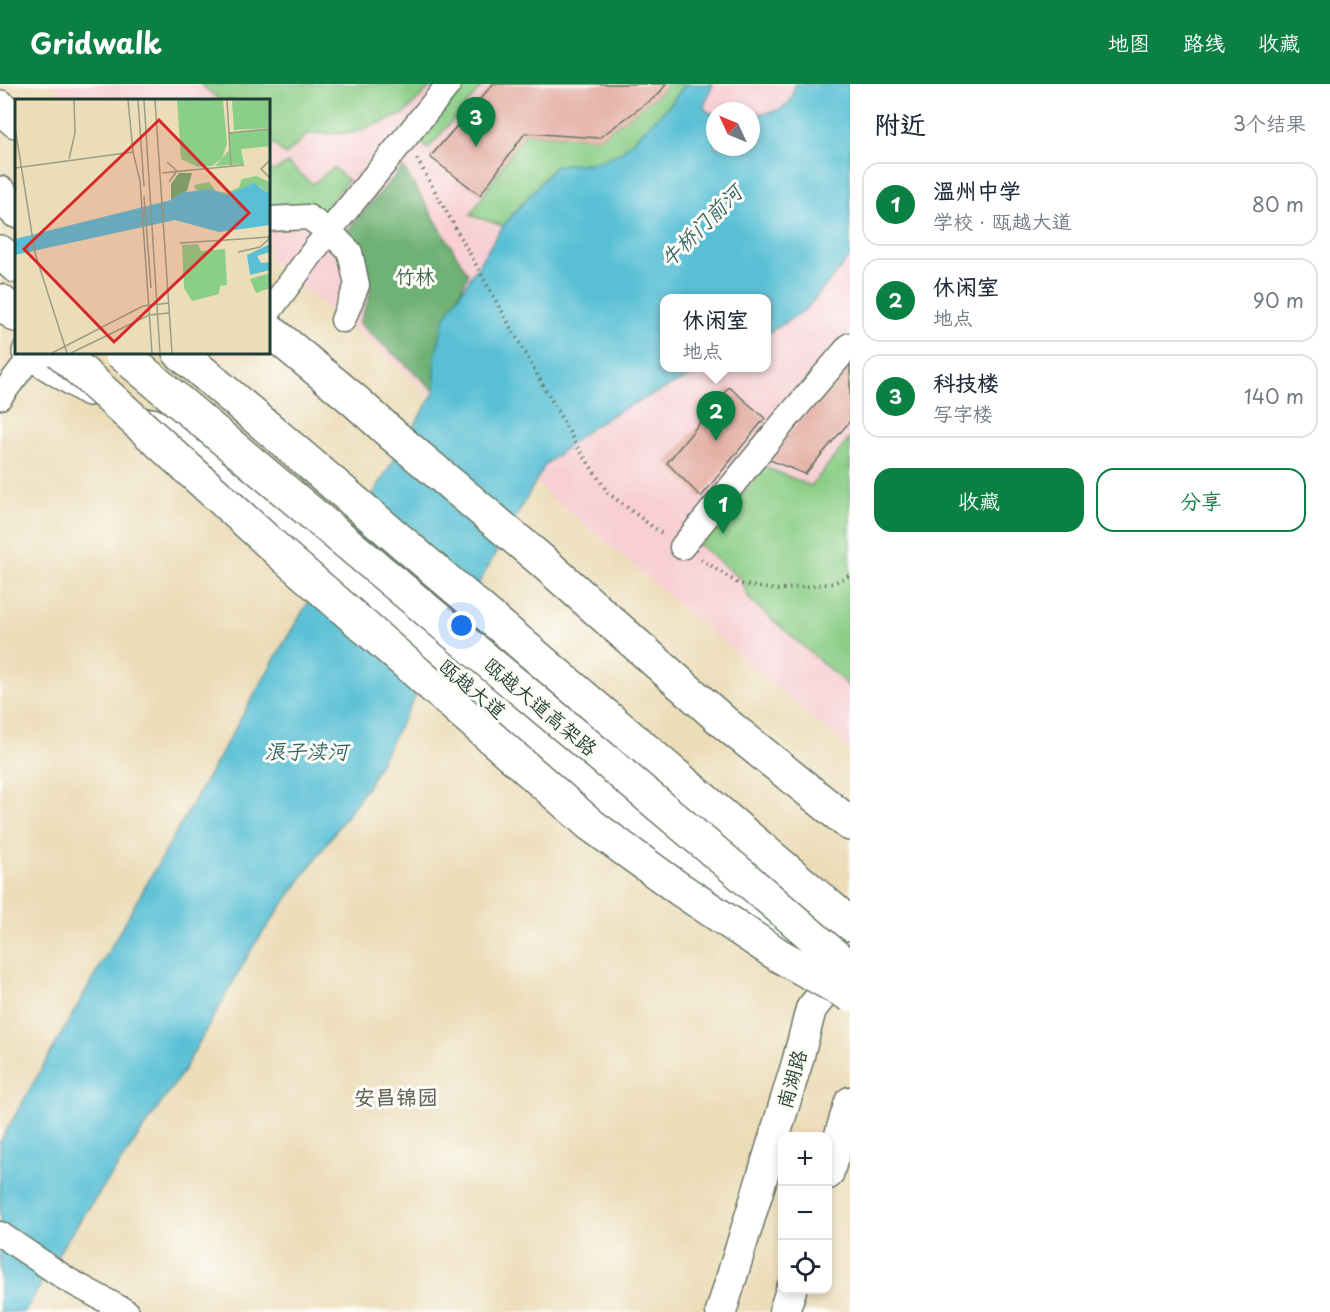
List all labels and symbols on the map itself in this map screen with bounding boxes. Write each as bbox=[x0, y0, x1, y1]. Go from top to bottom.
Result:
pin: 3 bbox=[456, 98, 496, 147]
inset map bbox=[15, 99, 270, 354]
north arrow bbox=[706, 102, 760, 156]
water label: 牛桥门前河 bbox=[652, 174, 751, 273]
park label: 竹林 bbox=[395, 261, 435, 291]
pin: 2 bbox=[696, 392, 736, 441]
pin: 1 bbox=[704, 484, 742, 534]
your location bbox=[447, 611, 476, 640]
street label: 瓯越大道高架路 bbox=[478, 650, 605, 763]
street label: 瓯越大道 bbox=[433, 651, 513, 725]
water label: 浪子渎河 bbox=[264, 734, 351, 766]
street label: 南湖路 bbox=[768, 1045, 814, 1112]
district label: 安昌锦园 bbox=[354, 1080, 438, 1112]

